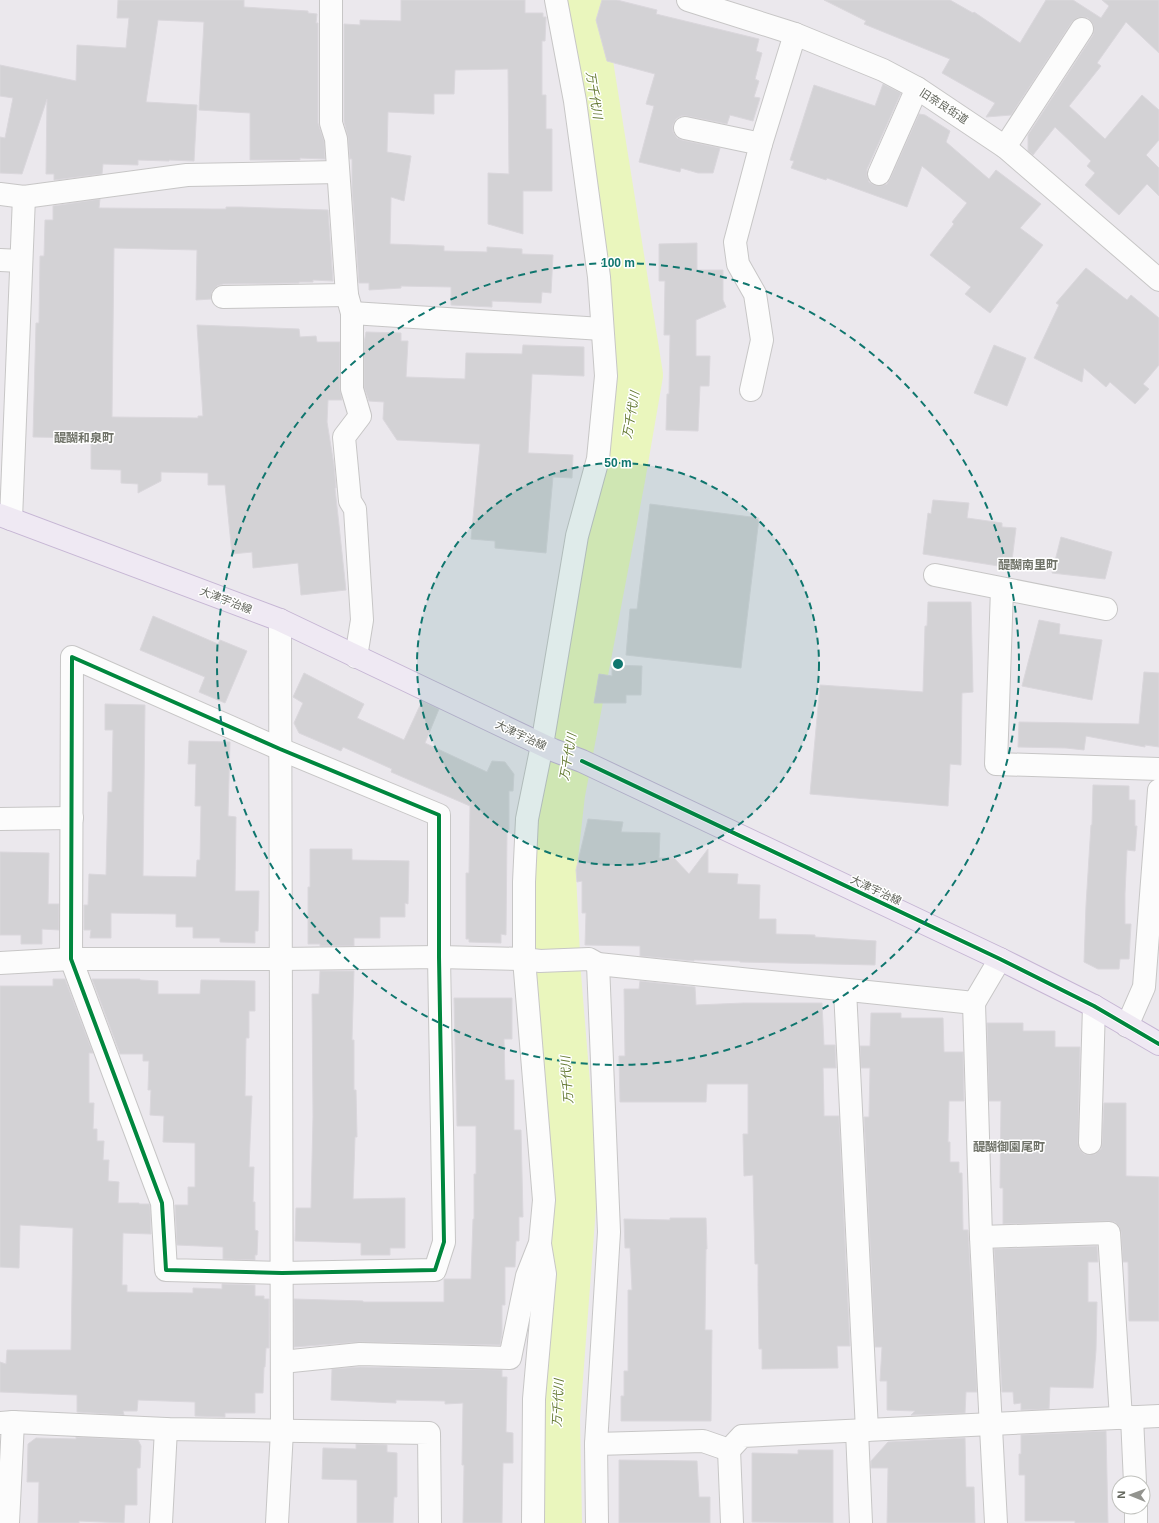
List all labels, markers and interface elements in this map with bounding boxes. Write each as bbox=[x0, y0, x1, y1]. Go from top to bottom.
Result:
water label: 万千代川 bbox=[583, 70, 605, 122]
street label: 旧奈良街道 bbox=[918, 86, 970, 126]
text: 100 m bbox=[601, 256, 635, 270]
water label: 万千代川 bbox=[620, 388, 642, 440]
district label: 醍醐和泉町 bbox=[54, 431, 114, 445]
text: 50 m bbox=[604, 456, 632, 470]
district label: 醍醐南里町 bbox=[998, 558, 1058, 572]
street label: 大津宇治線 bbox=[198, 585, 254, 615]
centre of rings bbox=[611, 657, 625, 671]
street label: 大津宇治線 bbox=[494, 718, 548, 752]
water label: 万千代川 bbox=[557, 730, 579, 782]
street label: 大津宇治線 bbox=[849, 873, 903, 907]
water label: 万千代川 bbox=[558, 1054, 576, 1104]
district label: 醍醐御園尾町 bbox=[973, 1140, 1045, 1154]
water label: 万千代川 bbox=[550, 1377, 566, 1427]
north arrow bbox=[1111, 1475, 1151, 1515]
text: N bbox=[1115, 1491, 1127, 1499]

